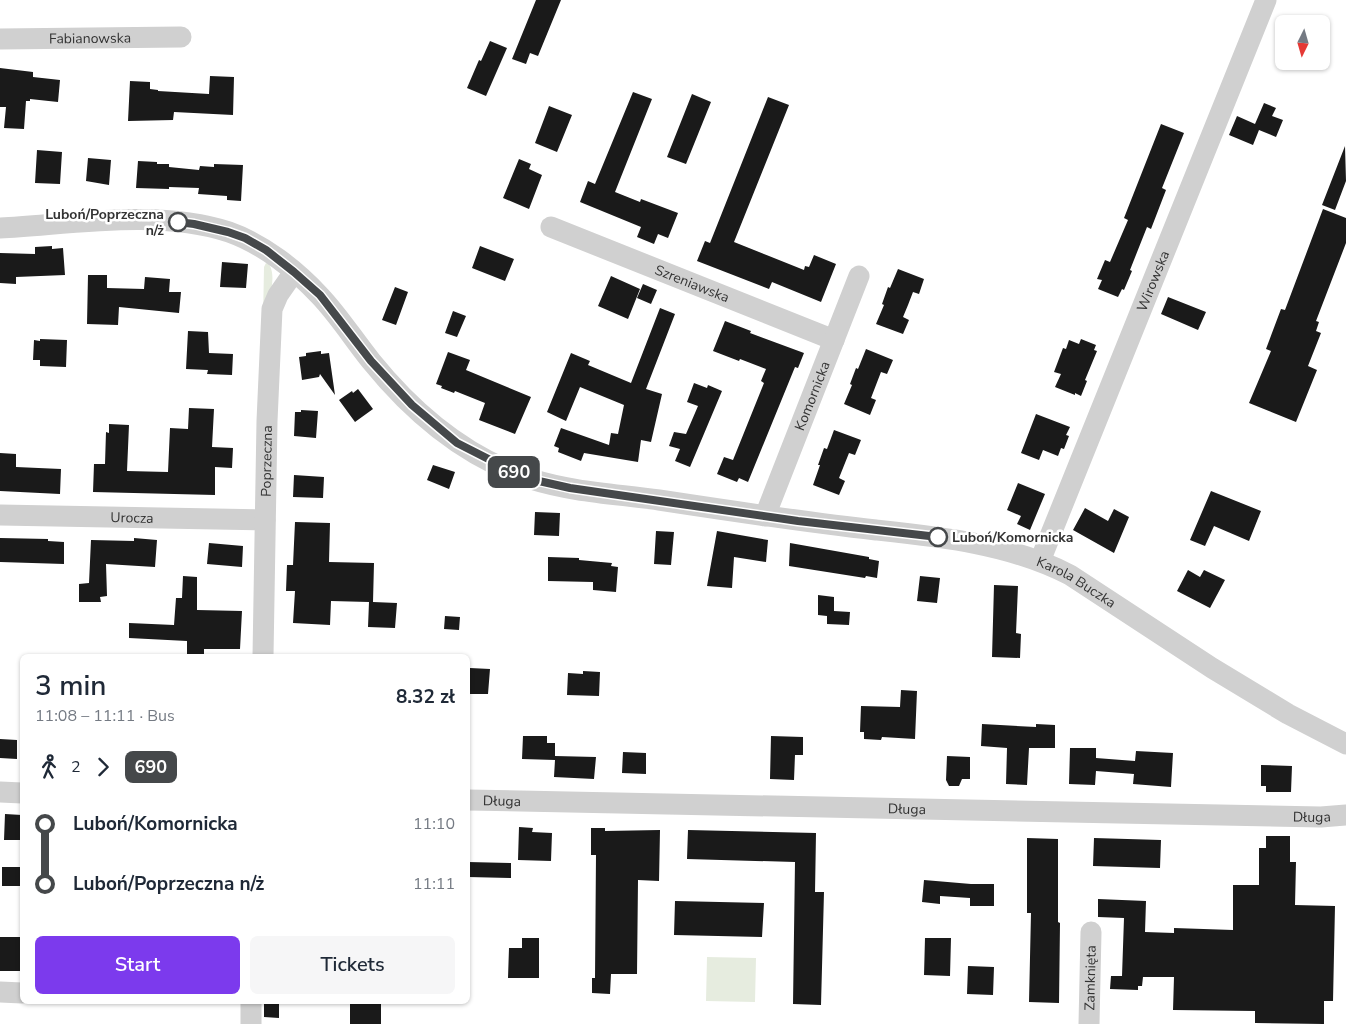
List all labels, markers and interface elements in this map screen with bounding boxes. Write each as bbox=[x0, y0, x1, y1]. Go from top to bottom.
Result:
north arrow bbox=[1275, 15, 1330, 70]
map controls bbox=[1275, 15, 1330, 70]
street label: Fabianowska bbox=[49, 29, 131, 48]
place label: Luboń/Poprzeczna n/ż bbox=[45, 205, 164, 240]
marker: Luboń/Poprzeczna n/ż bbox=[168, 212, 188, 232]
street label: Wirowska bbox=[1133, 248, 1174, 314]
street label: Szreniawska bbox=[652, 260, 732, 307]
street label: Komornicka bbox=[790, 359, 835, 434]
street label: Poprzeczna bbox=[257, 425, 277, 497]
line badge: 690 bbox=[485, 456, 543, 488]
text: 690 bbox=[498, 460, 530, 484]
street label: Urocza bbox=[110, 508, 154, 528]
marker: Luboń/Komornicka bbox=[928, 527, 948, 547]
place label: Luboń/Komornicka bbox=[952, 528, 1073, 547]
street label: Karola Buczka bbox=[1034, 552, 1119, 612]
text: 3 min bbox=[35, 667, 106, 705]
text: 8.32 zł bbox=[396, 684, 455, 710]
text: 11:08 – 11:11 · Bus bbox=[35, 705, 175, 727]
icon: walk bbox=[35, 753, 63, 781]
icon: forward bbox=[89, 753, 117, 781]
text: 690 bbox=[135, 755, 167, 779]
text: 2 bbox=[71, 756, 81, 778]
street label: Długa bbox=[483, 791, 521, 811]
street label: Długa bbox=[888, 799, 926, 819]
street label: Długa bbox=[1293, 807, 1332, 827]
text: Luboń/Komornicka bbox=[73, 811, 238, 837]
text: 11:10 bbox=[413, 813, 455, 835]
text: Luboń/Poprzeczna n/ż bbox=[73, 871, 264, 897]
text: 11:11 bbox=[413, 873, 455, 895]
button: Start bbox=[35, 936, 240, 994]
button: Tickets bbox=[250, 936, 455, 994]
street label: Zamknięta bbox=[1080, 945, 1101, 1011]

